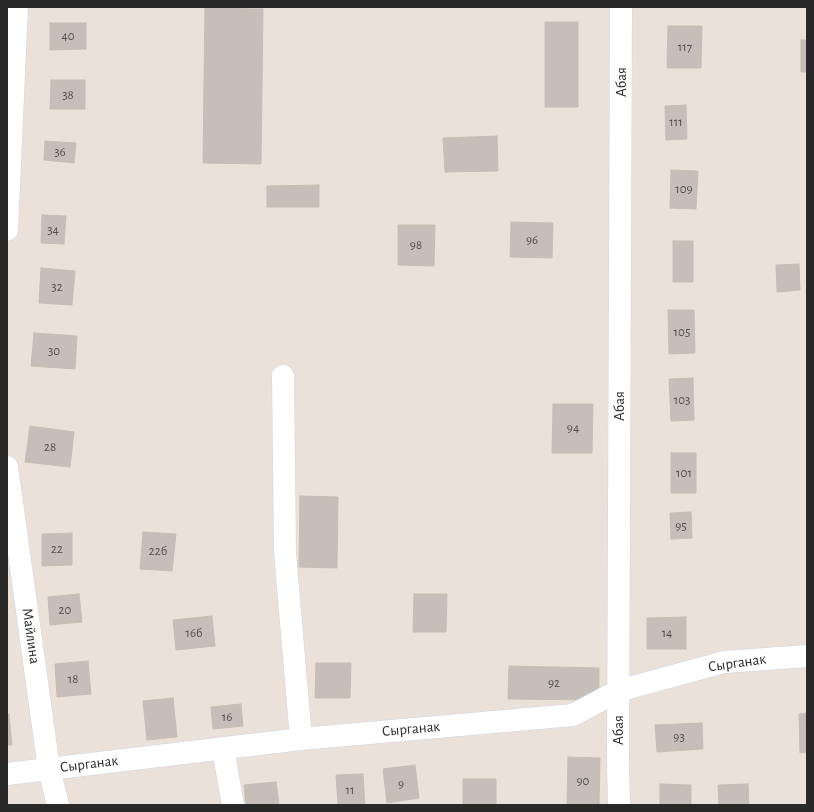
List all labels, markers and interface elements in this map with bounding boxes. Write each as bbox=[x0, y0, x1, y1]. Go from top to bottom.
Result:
house number: 40 bbox=[61, 28, 75, 44]
house number: 117 bbox=[678, 39, 692, 55]
street label: Абая bbox=[612, 67, 630, 97]
house number: 38 bbox=[62, 87, 74, 103]
house number: 111 bbox=[669, 114, 683, 130]
house number: 36 bbox=[54, 144, 66, 160]
house number: 109 bbox=[675, 181, 693, 197]
house number: 34 bbox=[47, 222, 59, 238]
house number: 96 bbox=[526, 232, 538, 248]
house number: 98 bbox=[410, 237, 422, 253]
house number: 32 bbox=[51, 279, 63, 295]
house number: 105 bbox=[674, 324, 690, 340]
house number: 30 bbox=[48, 343, 60, 359]
street label: Абая bbox=[610, 391, 628, 421]
house number: 103 bbox=[674, 392, 690, 408]
house number: 94 bbox=[567, 420, 579, 436]
house number: 28 bbox=[44, 439, 56, 455]
house number: 101 bbox=[676, 465, 692, 481]
house number: 95 bbox=[675, 518, 687, 534]
house number: 22 bbox=[51, 541, 63, 557]
house number: 22б bbox=[149, 543, 167, 559]
house number: 20 bbox=[59, 602, 71, 618]
street label: Майлина bbox=[18, 607, 44, 665]
house number: 16б bbox=[185, 625, 203, 641]
house number: 14 bbox=[662, 625, 672, 641]
street label: Сырганак bbox=[707, 650, 767, 676]
house number: 18 bbox=[68, 671, 78, 687]
house number: 92 bbox=[548, 675, 560, 691]
house number: 16 bbox=[222, 709, 232, 725]
street label: Абая bbox=[609, 715, 627, 745]
street label: Сырганак bbox=[381, 717, 441, 741]
house number: 93 bbox=[673, 729, 685, 745]
street label: Сырганак bbox=[59, 752, 119, 776]
house number: 90 bbox=[577, 773, 589, 789]
house number: 9 bbox=[398, 776, 404, 792]
house number: 11 bbox=[346, 782, 354, 798]

